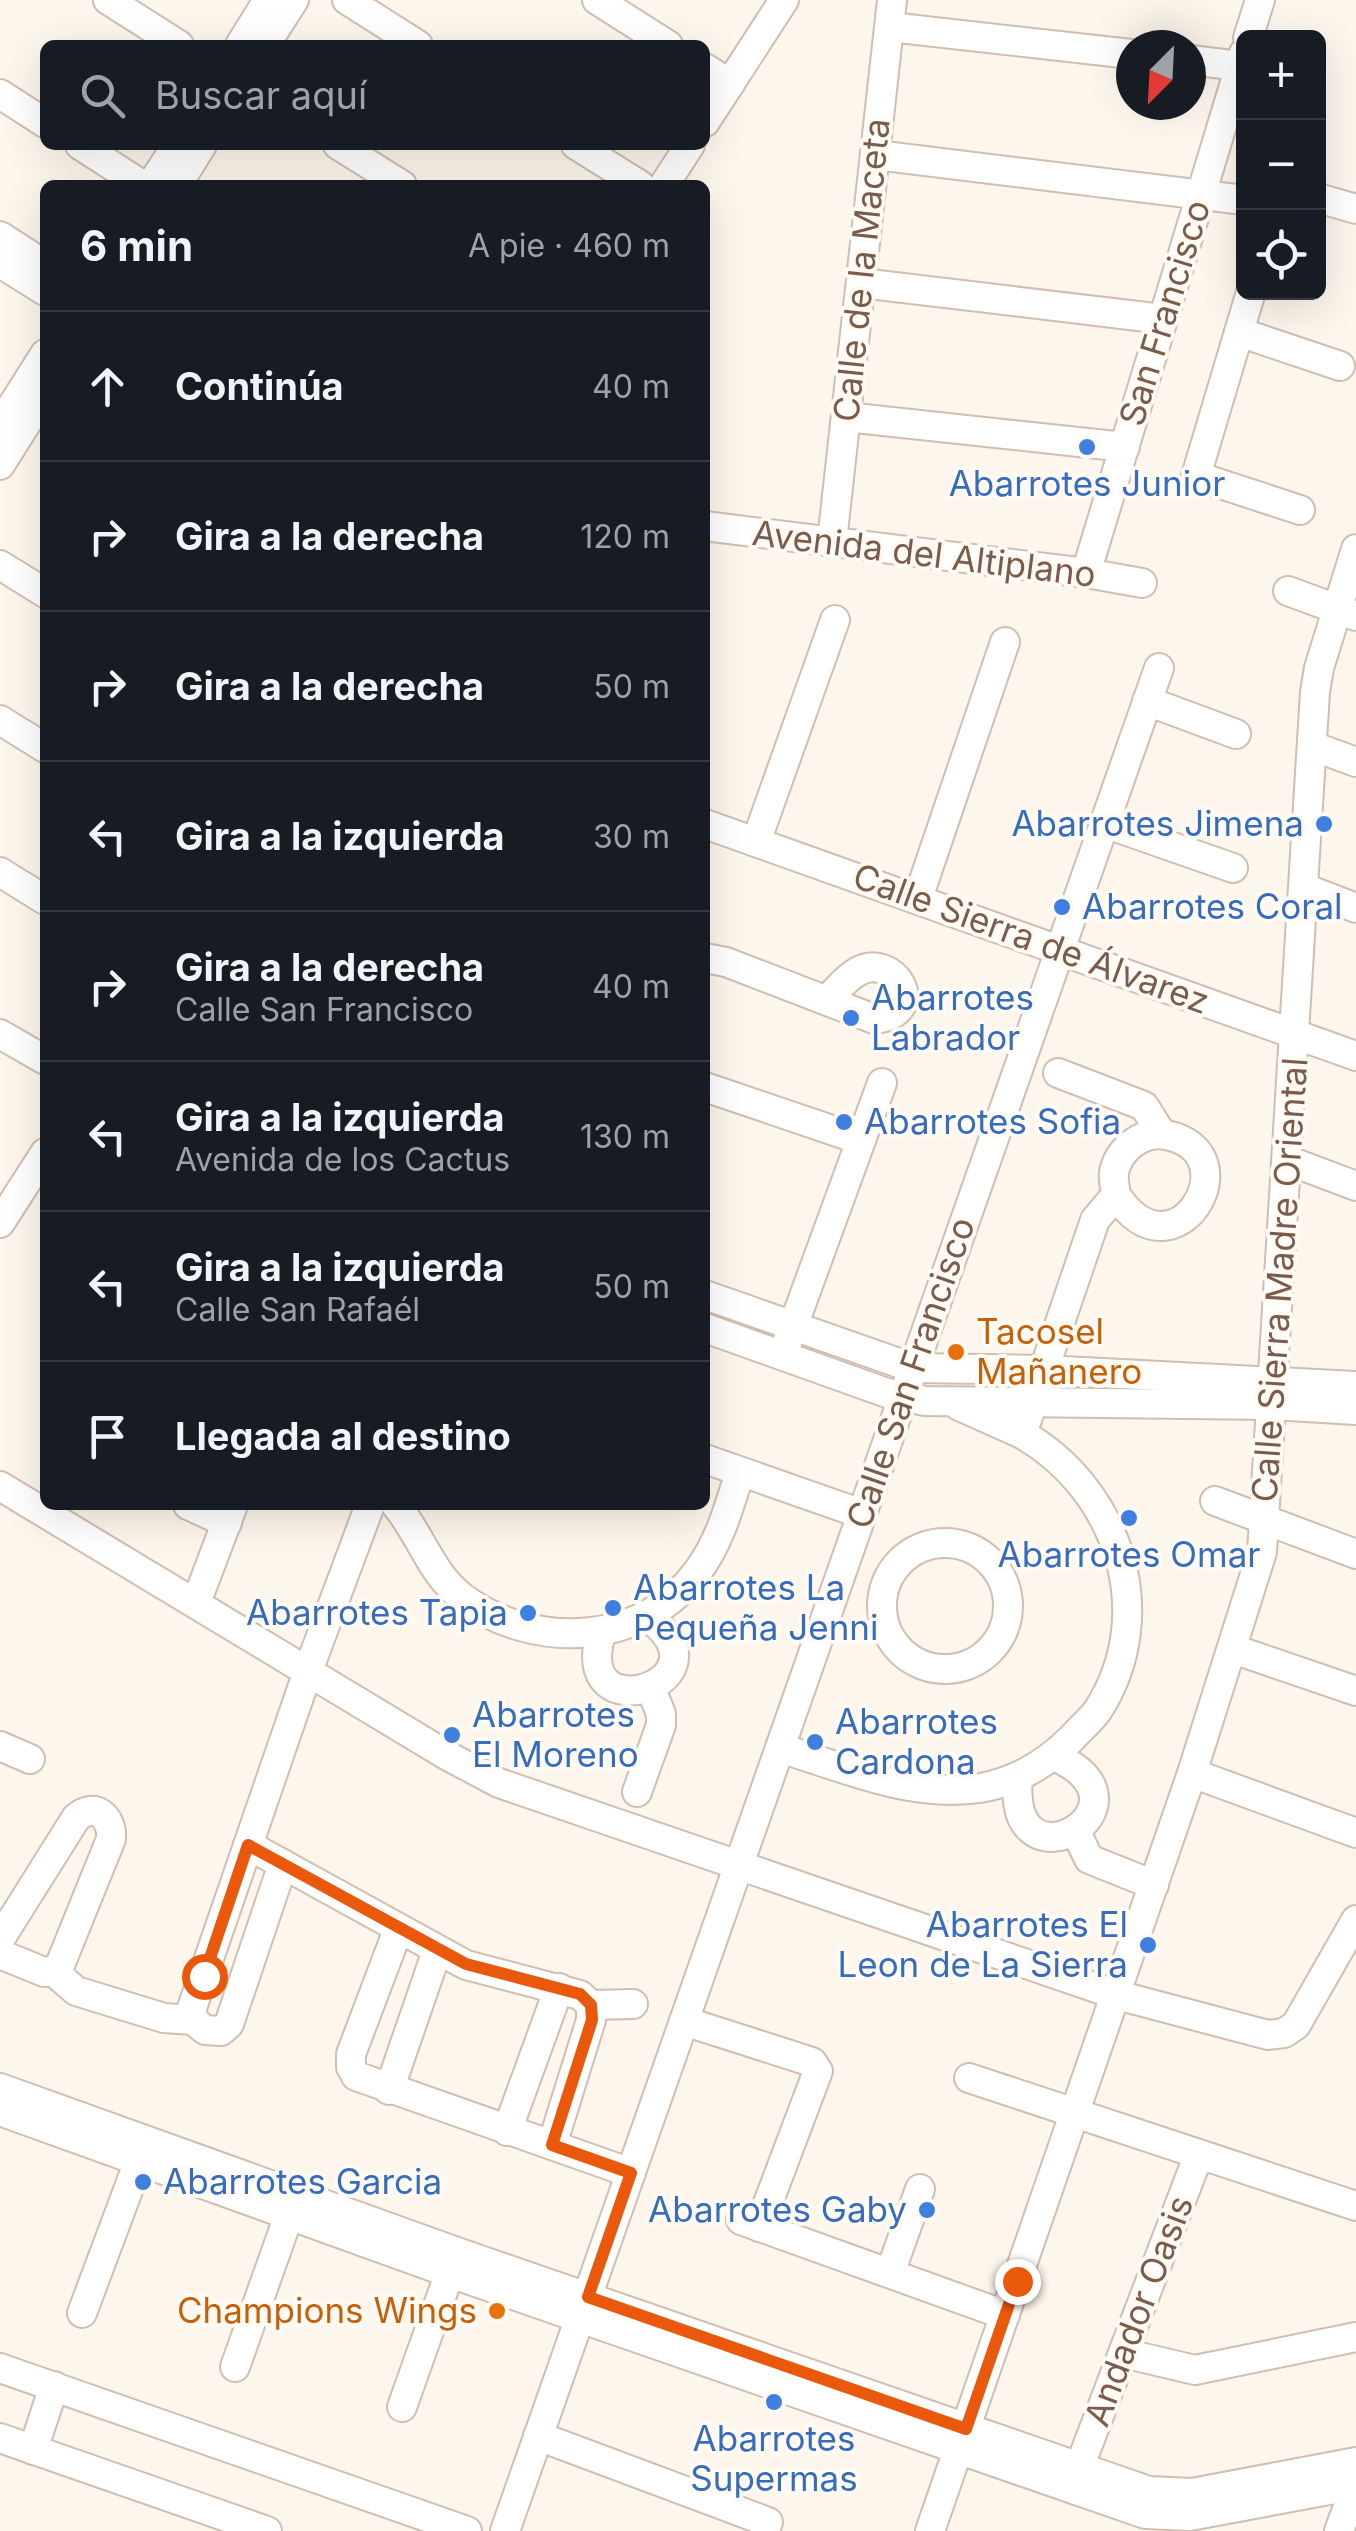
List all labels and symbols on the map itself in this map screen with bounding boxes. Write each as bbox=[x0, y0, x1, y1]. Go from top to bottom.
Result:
north arrow bbox=[1116, 30, 1206, 120]
street label: Calle de la Maceta bbox=[824, 116, 898, 424]
street label: San Francisco bbox=[1110, 195, 1218, 431]
marker: Abarrotes Junior bbox=[1076, 436, 1098, 458]
place label: Abarrotes Junior bbox=[949, 462, 1225, 504]
street label: Avenida del Altiplano bbox=[750, 511, 1098, 595]
place label: Abarrotes Jimena bbox=[1011, 802, 1304, 844]
marker: Abarrotes Jimena bbox=[1313, 813, 1335, 835]
street label: Calle Sierra de Álvarez bbox=[848, 854, 1215, 1022]
place label: Abarrotes Coral bbox=[1082, 885, 1343, 927]
marker: Abarrotes Coral bbox=[1051, 896, 1073, 918]
place label: Abarrotes Labrador bbox=[871, 976, 1034, 1058]
marker: Abarrotes Labrador bbox=[840, 1007, 862, 1029]
street label: Calle Sierra Madre Oriental bbox=[1243, 1056, 1315, 1504]
place label: Abarrotes Sofia bbox=[864, 1100, 1121, 1142]
marker: Abarrotes Sofia bbox=[833, 1111, 855, 1133]
street label: Calle San Francisco bbox=[837, 1212, 983, 1534]
place label: Tacosel Mañanero bbox=[976, 1310, 1142, 1392]
marker: Tacosel Mañanero bbox=[945, 1341, 967, 1363]
marker: Abarrotes Omar bbox=[1118, 1507, 1140, 1529]
place label: Abarrotes Omar bbox=[998, 1533, 1260, 1575]
place label: Abarrotes La Pequeña Jenni bbox=[633, 1566, 879, 1648]
place label: Abarrotes Tapia bbox=[246, 1591, 508, 1633]
marker: Abarrotes La Pequeña Jenni bbox=[602, 1597, 624, 1619]
marker: Abarrotes Tapia bbox=[517, 1602, 539, 1624]
place label: Abarrotes El Moreno bbox=[472, 1693, 639, 1775]
place label: Abarrotes Cardona bbox=[835, 1700, 998, 1782]
marker: Abarrotes El Moreno bbox=[441, 1724, 463, 1746]
marker: Abarrotes Cardona bbox=[804, 1731, 826, 1753]
place label: Abarrotes El Leon de La Sierra bbox=[837, 1903, 1128, 1985]
marker: Abarrotes El Leon de La Sierra bbox=[1137, 1934, 1159, 1956]
route start bbox=[182, 1954, 228, 2000]
place label: Abarrotes Garcia bbox=[163, 2160, 442, 2202]
marker: Abarrotes Garcia bbox=[132, 2171, 154, 2193]
place label: Abarrotes Gaby bbox=[648, 2188, 907, 2230]
street label: Andador Oasis bbox=[1075, 2190, 1201, 2432]
marker: Abarrotes Gaby bbox=[916, 2199, 938, 2221]
route end bbox=[995, 2259, 1041, 2305]
place label: Champions Wings bbox=[177, 2289, 477, 2331]
marker: Champions Wings bbox=[486, 2300, 508, 2322]
marker: Abarrotes Supermas bbox=[763, 2391, 785, 2413]
place label: Abarrotes Supermas bbox=[690, 2417, 858, 2499]

